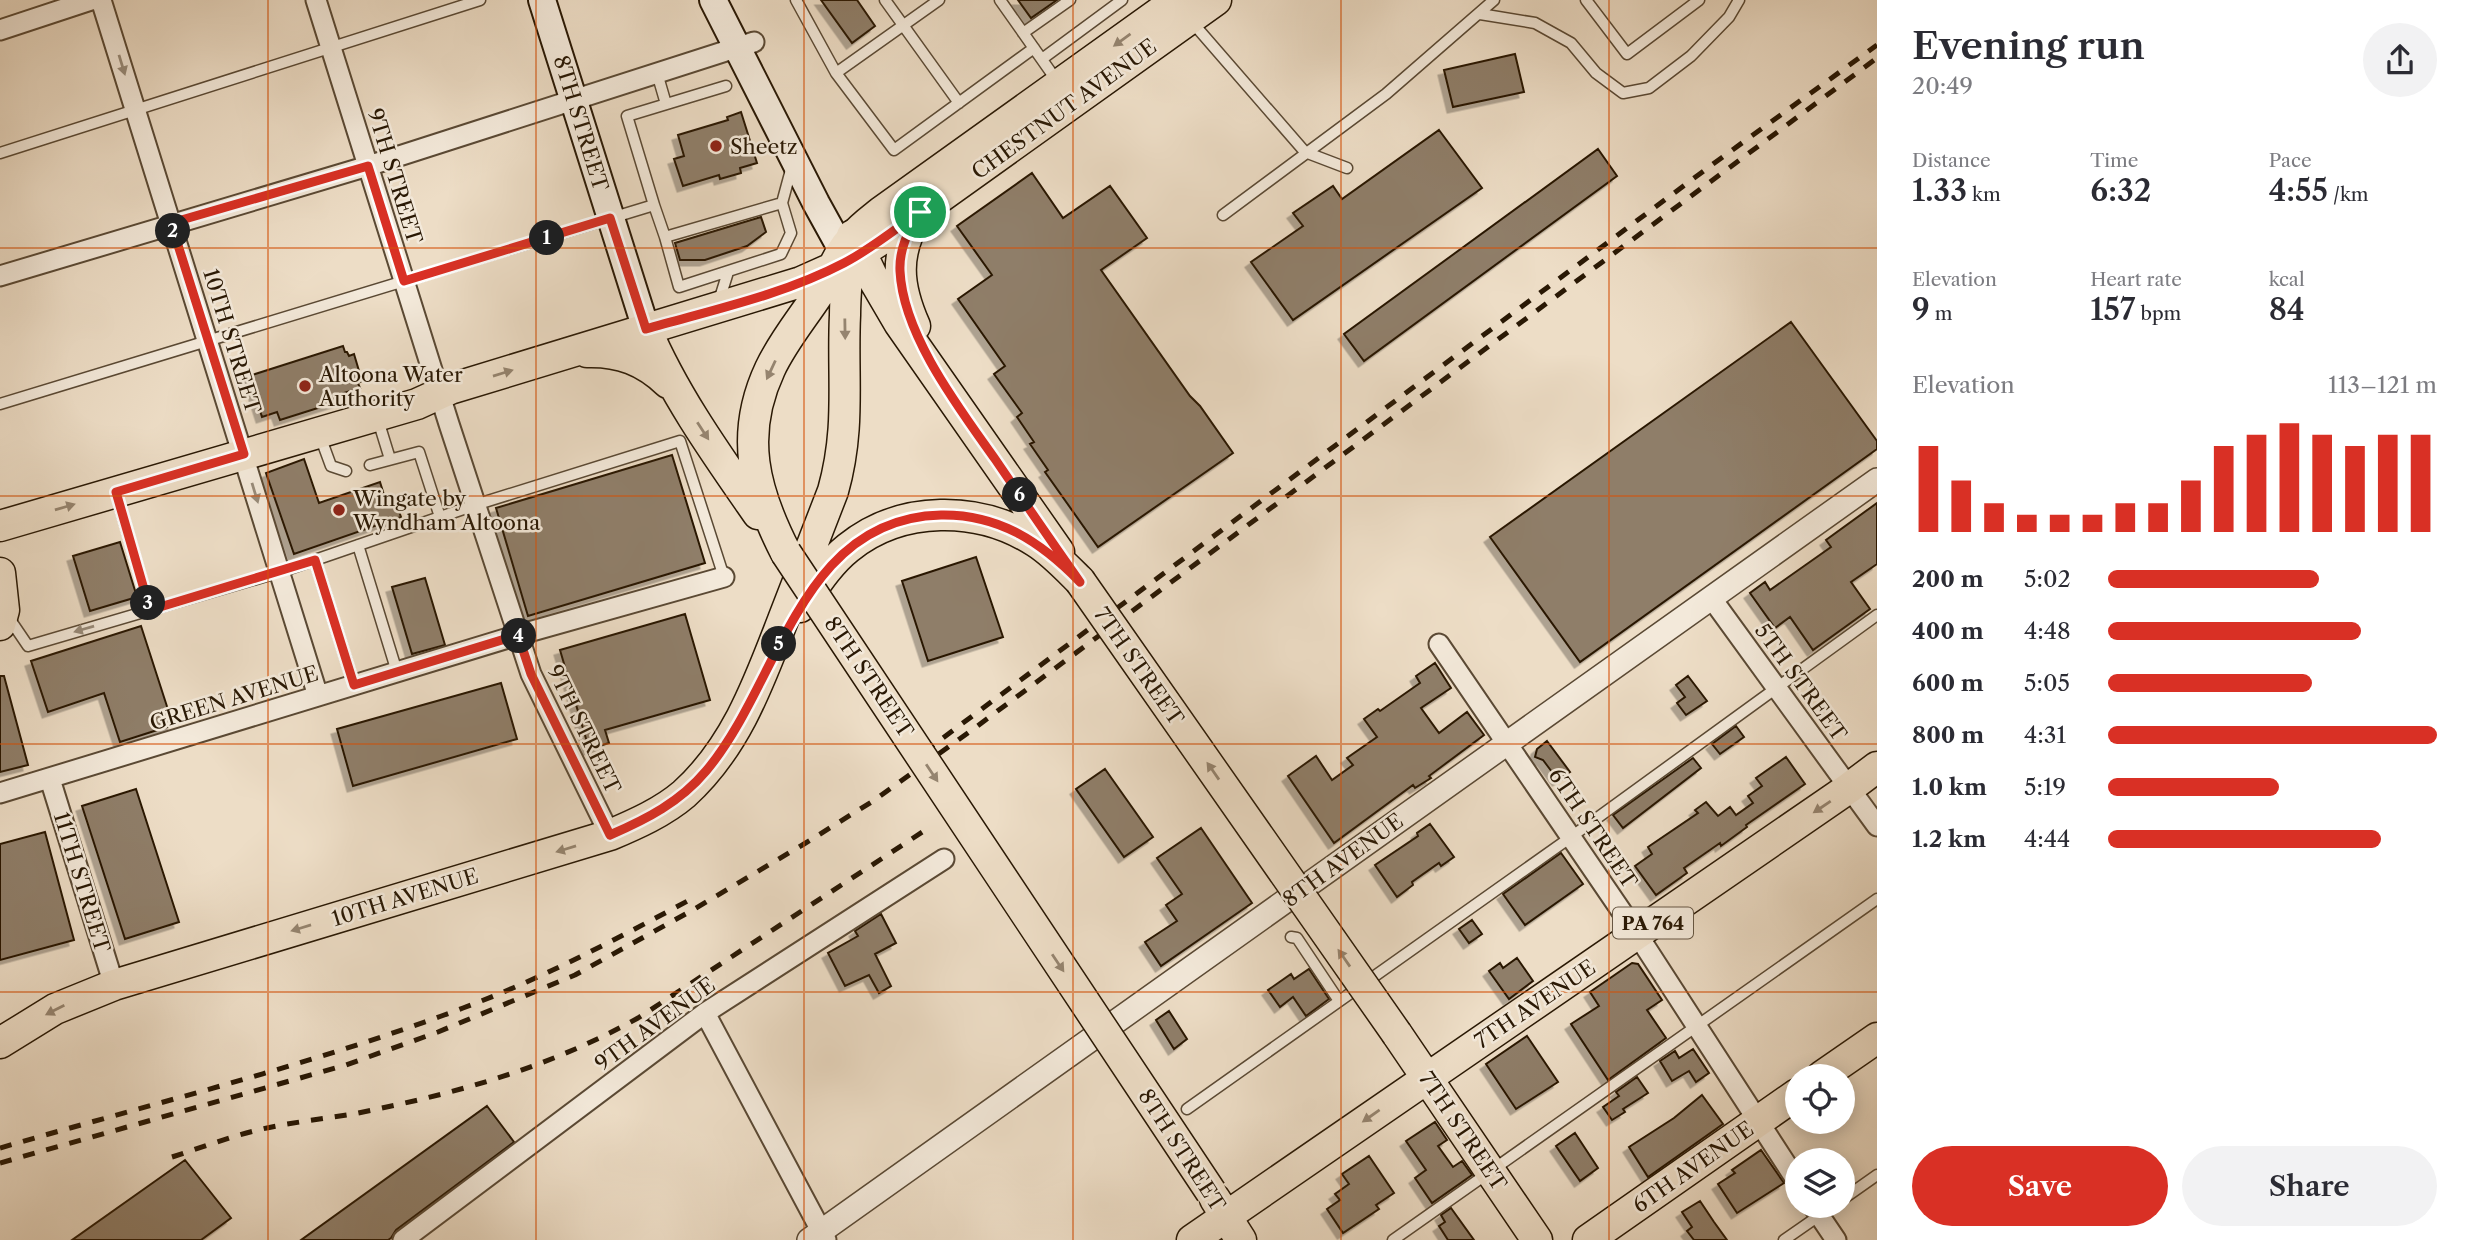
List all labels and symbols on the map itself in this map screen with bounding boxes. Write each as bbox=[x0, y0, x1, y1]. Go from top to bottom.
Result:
one-way arrow bbox=[1113, 33, 1131, 47]
street label: CHESTNUT AVENUE bbox=[967, 34, 1161, 184]
street label: 8TH STREET bbox=[549, 52, 614, 194]
one-way arrow bbox=[117, 55, 127, 76]
street label: 9TH STREET bbox=[363, 105, 427, 247]
place label: Sheetz bbox=[730, 134, 798, 159]
marker: Sheetz bbox=[708, 138, 724, 154]
pin bbox=[890, 182, 950, 242]
pin: 2 bbox=[156, 214, 190, 248]
pin: 1 bbox=[530, 220, 564, 256]
street label: 10TH STREET bbox=[198, 266, 266, 417]
one-way arrow bbox=[839, 318, 851, 340]
one-way arrow bbox=[765, 360, 777, 380]
place label: Altoona Water Authority bbox=[318, 362, 463, 411]
one-way arrow bbox=[492, 367, 513, 377]
marker: Altoona Water Authority bbox=[297, 378, 313, 394]
one-way arrow bbox=[697, 421, 710, 441]
pin: 6 bbox=[1002, 477, 1038, 512]
one-way arrow bbox=[251, 482, 261, 503]
place label: Wingate by Wyndham Altoona bbox=[352, 486, 541, 535]
one-way arrow bbox=[55, 501, 76, 511]
marker: Wingate by Wyndham Altoona bbox=[331, 502, 347, 518]
pin: 3 bbox=[130, 586, 166, 620]
street label: 7TH STREET bbox=[1089, 602, 1189, 730]
street label: 8TH STREET bbox=[819, 612, 919, 742]
pin: 4 bbox=[502, 618, 536, 654]
street label: 5TH STREET bbox=[1750, 618, 1852, 746]
one-way arrow bbox=[74, 625, 95, 635]
pin: 5 bbox=[762, 626, 796, 662]
street label: GREEN AVENUE bbox=[147, 660, 321, 736]
street label: 9TH STREET bbox=[542, 661, 626, 798]
one-way arrow bbox=[1206, 762, 1220, 780]
one-way arrow bbox=[926, 763, 939, 783]
street label: 6TH STREET bbox=[1544, 763, 1643, 893]
one-way arrow bbox=[1813, 800, 1831, 814]
street label: 8TH AVENUE bbox=[1278, 808, 1408, 912]
street label: 11TH STREET bbox=[49, 809, 115, 955]
one-way arrow bbox=[555, 844, 576, 854]
street label: 10TH AVENUE bbox=[329, 863, 481, 931]
road number: PA 764 bbox=[1613, 908, 1693, 939]
one-way arrow bbox=[290, 924, 311, 934]
one-way arrow bbox=[1337, 949, 1351, 967]
one-way arrow bbox=[1052, 953, 1065, 972]
street label: 7TH AVENUE bbox=[1470, 954, 1600, 1054]
street label: 9TH AVENUE bbox=[590, 972, 720, 1076]
one-way arrow bbox=[45, 1005, 65, 1016]
street label: 7TH STREET bbox=[1414, 1067, 1512, 1195]
street label: 8TH STREET bbox=[1133, 1084, 1231, 1216]
one-way arrow bbox=[1362, 1109, 1380, 1123]
street label: 6TH AVENUE bbox=[1628, 1116, 1758, 1218]

